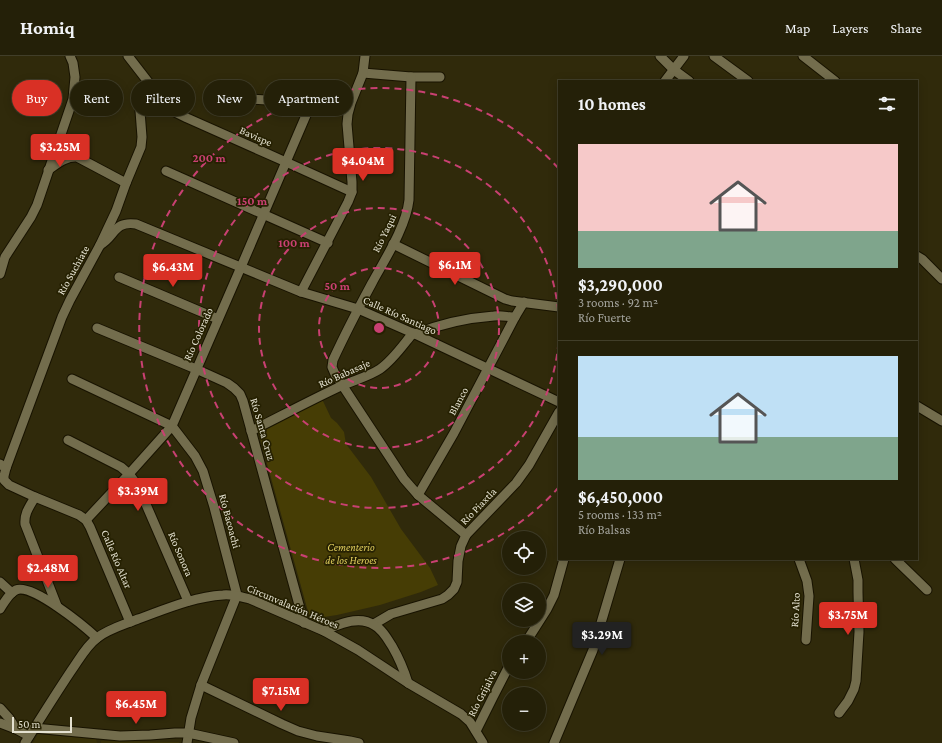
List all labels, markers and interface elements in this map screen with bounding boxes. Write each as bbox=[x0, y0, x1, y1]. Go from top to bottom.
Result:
text: Homiq bbox=[20, 17, 75, 38]
text: Map bbox=[785, 20, 810, 36]
text: Layers bbox=[832, 20, 869, 36]
text: Share bbox=[891, 20, 922, 36]
chip: Buy bbox=[12, 80, 62, 116]
chip: Rent bbox=[70, 80, 123, 116]
chip: Filters bbox=[131, 80, 195, 116]
chip: New bbox=[203, 80, 256, 116]
chip: Apartment bbox=[264, 80, 353, 116]
icon: filters bbox=[876, 93, 898, 115]
text: 10 homes bbox=[578, 95, 646, 114]
street label: Bavispe bbox=[238, 124, 274, 149]
pin: $3.25M bbox=[27, 134, 93, 168]
text: $3.25M bbox=[40, 139, 80, 154]
pin: $4.04M bbox=[330, 148, 396, 182]
text: 200 m bbox=[192, 151, 226, 165]
text: $4.04M bbox=[341, 153, 385, 168]
icon: home bbox=[702, 170, 774, 242]
text: 150 m bbox=[237, 194, 268, 208]
street label: Río Yaqui bbox=[370, 212, 399, 255]
text: 100 m bbox=[278, 236, 311, 250]
street label: Río Suchiate bbox=[55, 243, 91, 297]
pin: $6.1M bbox=[427, 252, 483, 286]
pin: $6.43M bbox=[140, 254, 206, 288]
text: $6.1M bbox=[438, 257, 472, 272]
text: $6.43M bbox=[152, 259, 194, 274]
text: $3,290,000 bbox=[578, 276, 663, 295]
text: 50 m bbox=[324, 279, 351, 293]
street label: Calle Río Santiago bbox=[361, 293, 439, 338]
text: 3 rooms · 92 m² bbox=[578, 295, 658, 310]
street label: Río Colorado bbox=[181, 305, 215, 362]
text: Río Fuerte bbox=[578, 310, 631, 325]
centre of rings bbox=[372, 321, 386, 335]
street label: Río Babasaje bbox=[316, 356, 372, 391]
icon: home bbox=[702, 382, 774, 454]
street label: Blanco bbox=[446, 385, 471, 417]
street label: Río Santa Cruz bbox=[248, 396, 278, 462]
pin: $3.39M bbox=[105, 478, 171, 512]
text: $3.39M bbox=[117, 483, 159, 498]
street label: Río Piaxtla bbox=[457, 485, 499, 527]
text: $6,450,000 bbox=[578, 488, 663, 507]
street label: Río Bacoachi bbox=[217, 492, 243, 550]
text: 5 rooms · 133 m² bbox=[578, 507, 662, 522]
text: Río Balsas bbox=[578, 522, 630, 537]
street label: Calle Río Altar bbox=[99, 528, 135, 590]
street label: Río Sonora bbox=[166, 530, 196, 578]
map controls bbox=[502, 531, 546, 731]
button: locate bbox=[502, 531, 546, 575]
park label: Cementerio de los Heroes bbox=[325, 541, 377, 566]
pin: $2.48M bbox=[15, 555, 81, 589]
text: $2.48M bbox=[27, 560, 69, 575]
street label: Circunvalación Héroes bbox=[245, 581, 341, 631]
button: layers bbox=[502, 583, 546, 627]
street label: Río Alto bbox=[788, 592, 802, 628]
pin: $3.75M bbox=[815, 602, 881, 636]
text: $3.75M bbox=[828, 607, 868, 622]
pin: $3.29M bbox=[569, 622, 635, 656]
text: $3.29M bbox=[581, 627, 623, 642]
button: + bbox=[502, 635, 546, 679]
street label: Río Grijalva bbox=[465, 668, 500, 719]
pin: $7.15M bbox=[248, 678, 314, 712]
text: $7.15M bbox=[262, 683, 300, 698]
button: − bbox=[502, 687, 546, 731]
pin: $6.45M bbox=[103, 691, 169, 725]
text: $6.45M bbox=[115, 696, 157, 711]
scale bar bbox=[12, 715, 72, 734]
text: 50 m bbox=[18, 718, 40, 730]

